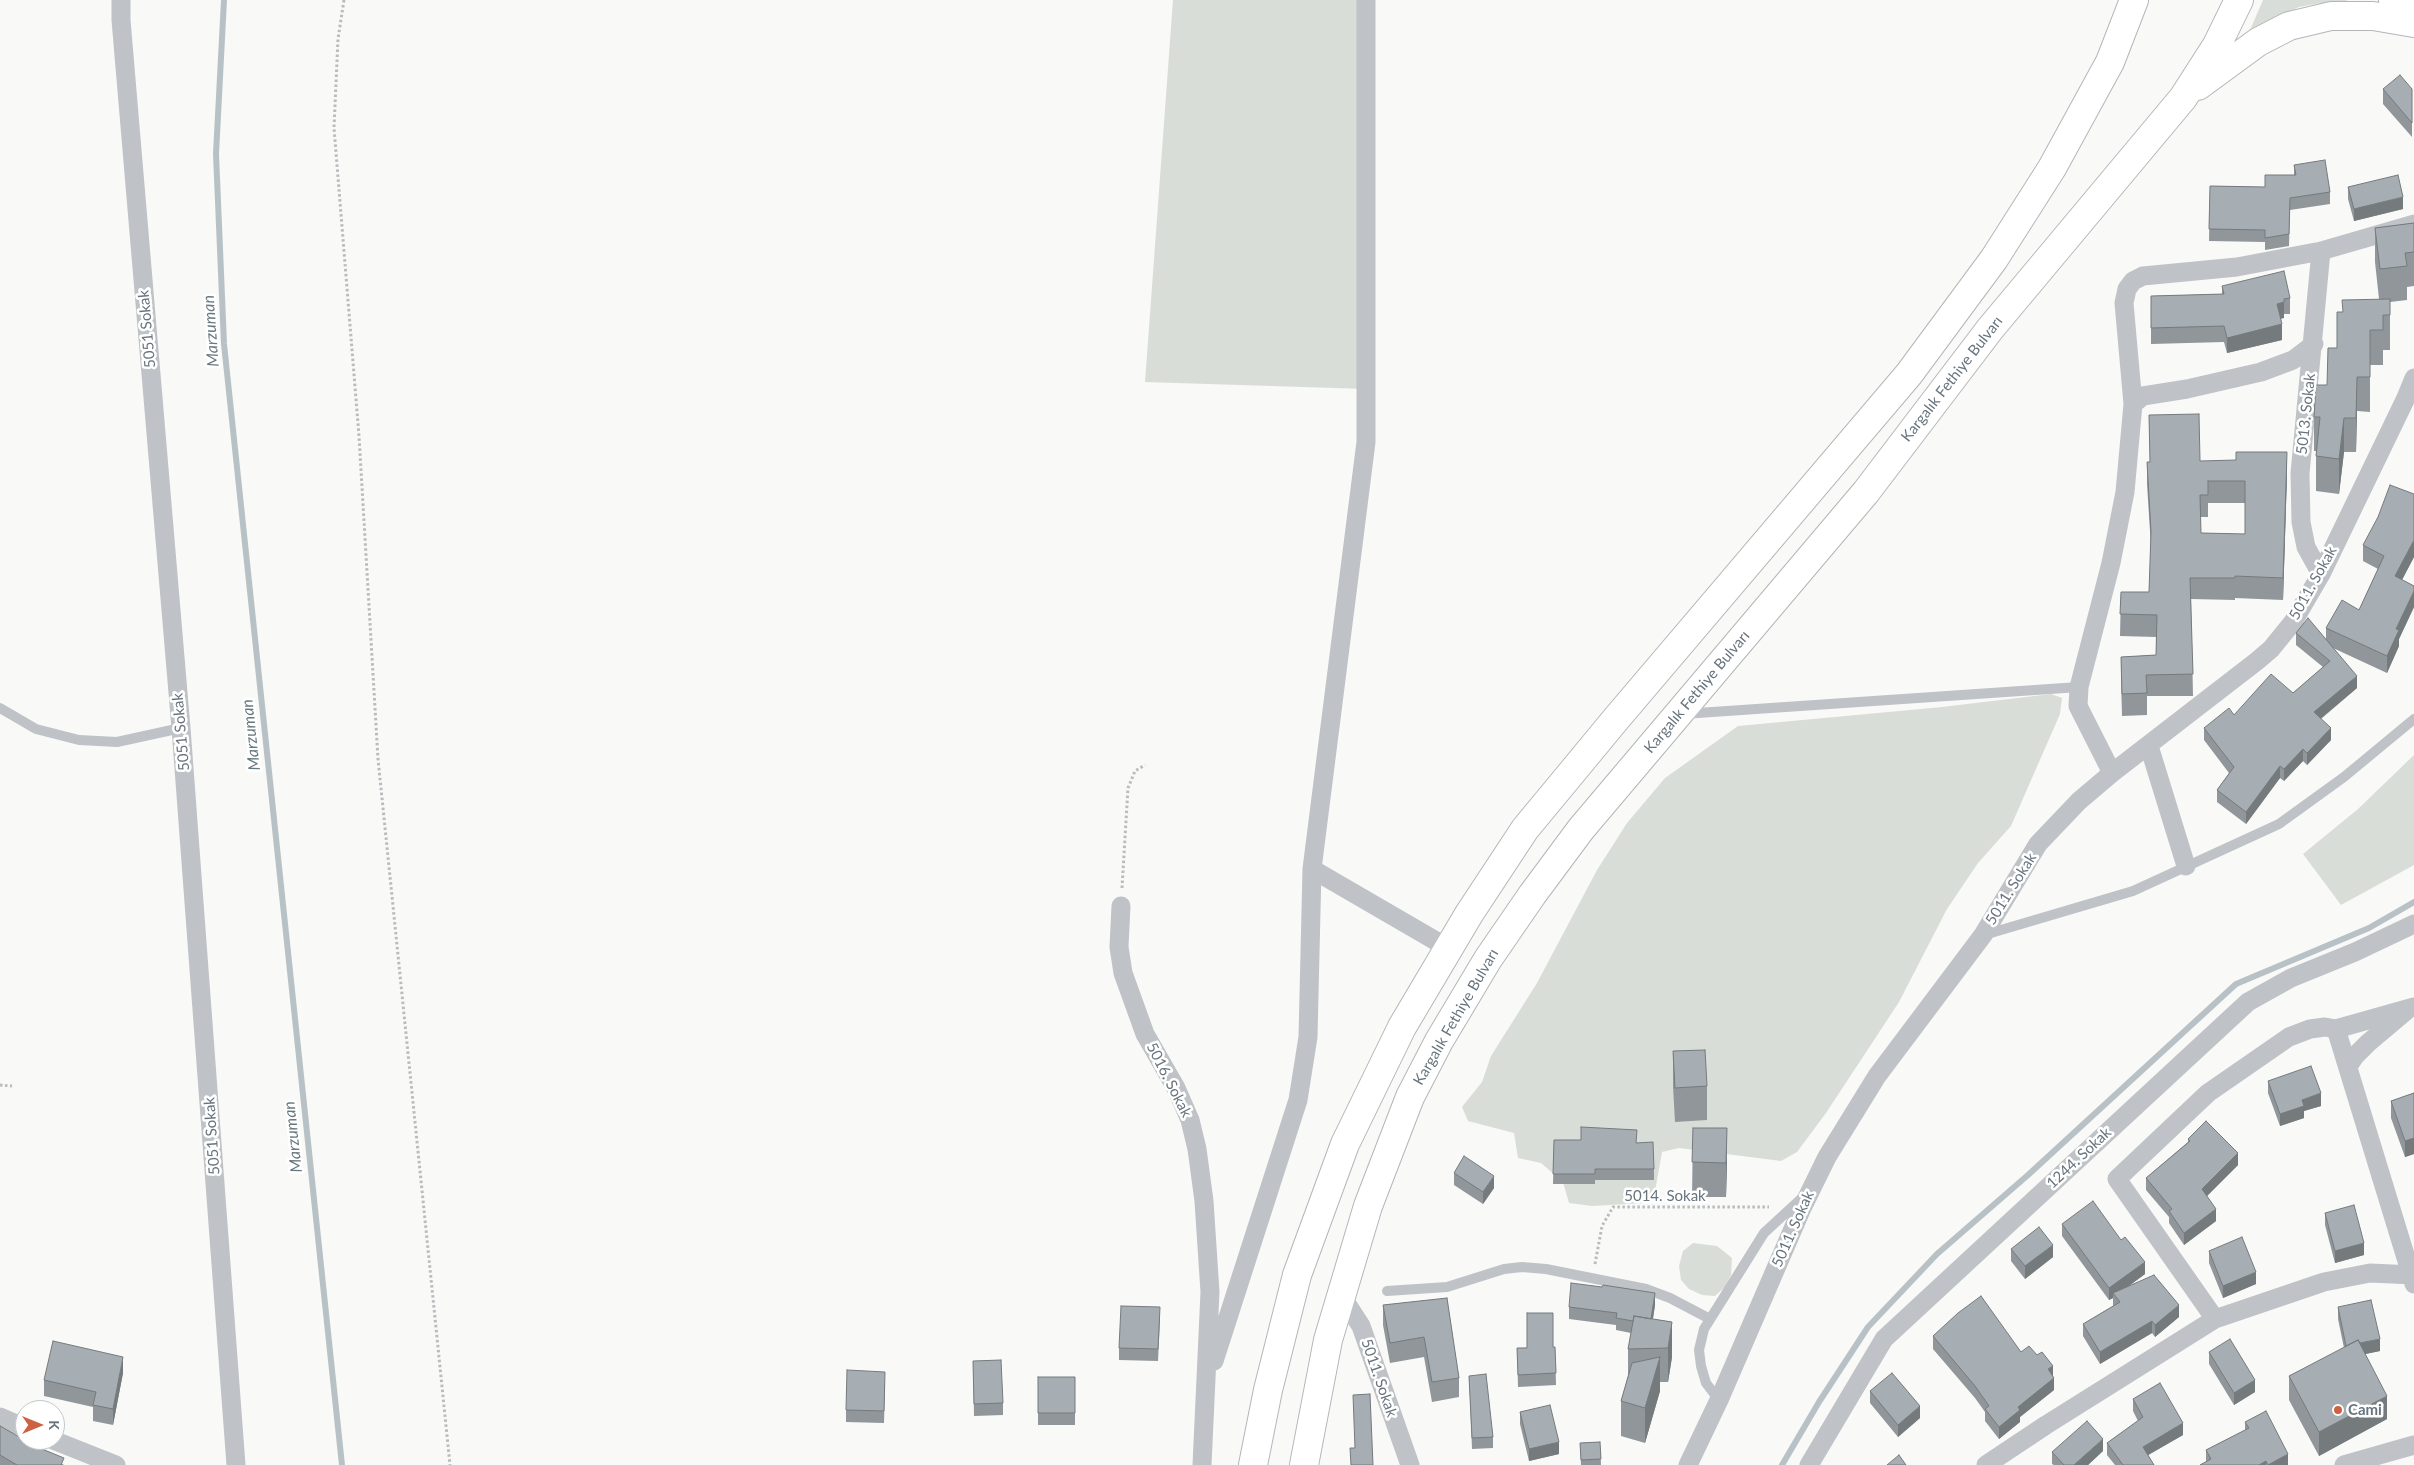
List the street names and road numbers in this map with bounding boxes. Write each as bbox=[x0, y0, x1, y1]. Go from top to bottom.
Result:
street label: 5051 Sokak bbox=[135, 289, 159, 369]
street label: Kargalık Fethiye Bulvarı bbox=[1897, 313, 2007, 445]
street label: 5013. Sokak bbox=[2293, 373, 2319, 455]
street label: 5011. Sokak bbox=[2285, 543, 2341, 623]
street label: Kargalık Fethiye Bulvarı bbox=[1640, 627, 1754, 757]
street label: 5051 Sokak bbox=[169, 692, 193, 772]
street label: 5011. Sokak bbox=[1982, 850, 2040, 928]
street label: Kargalık Fethiye Bulvarı bbox=[1410, 946, 1502, 1088]
street label: 5016. Sokak bbox=[1142, 1040, 1196, 1120]
street label: 5051 Sokak bbox=[200, 1097, 224, 1175]
street label: 1244. Sokak bbox=[2043, 1124, 2115, 1192]
street label: 5014. Sokak bbox=[1624, 1187, 1706, 1205]
street label: 5011. Sokak bbox=[1768, 1188, 1818, 1270]
street label: 5011. Sokak bbox=[1357, 1337, 1401, 1419]

